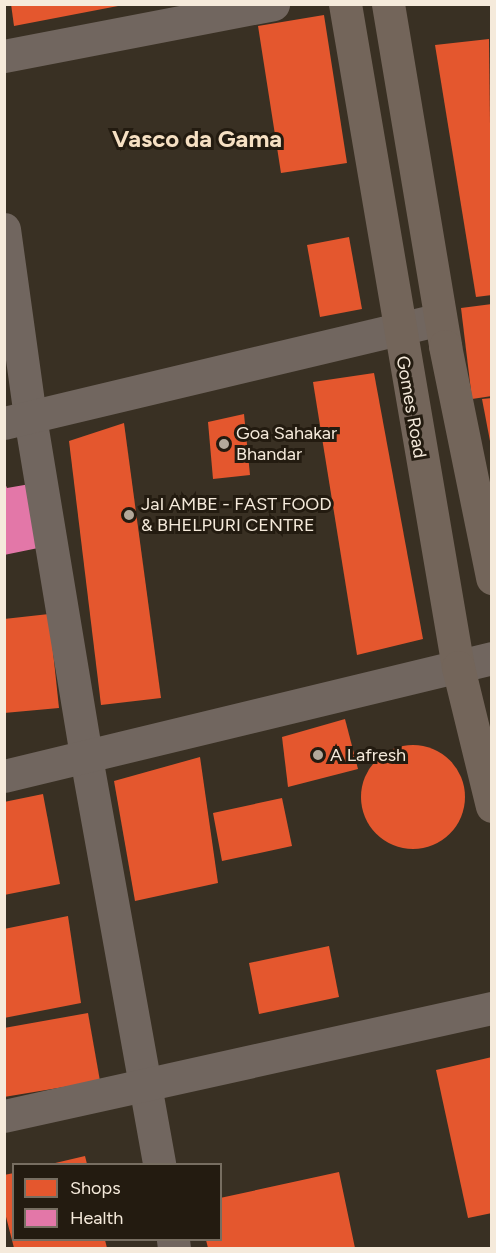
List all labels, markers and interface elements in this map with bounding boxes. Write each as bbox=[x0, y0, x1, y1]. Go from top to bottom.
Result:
district label: Vasco da Gama bbox=[112, 125, 282, 153]
street label: Gomes Road bbox=[391, 354, 431, 460]
place label: Goa Sahakar Bhandar bbox=[236, 423, 337, 466]
marker: Goa Sahakar Bhandar bbox=[217, 437, 231, 451]
place label: JaI AMBE - FAST FOOD & BHELPURI CENTRE bbox=[141, 494, 332, 536]
marker: JaI AMBE - FAST FOOD & BHELPURI CENTRE bbox=[122, 508, 136, 522]
place label: A Lafresh bbox=[330, 744, 406, 766]
marker: A Lafresh bbox=[311, 748, 325, 762]
legend bbox=[12, 1163, 222, 1241]
text: Shops bbox=[70, 1177, 121, 1199]
text: Health bbox=[70, 1207, 123, 1229]

